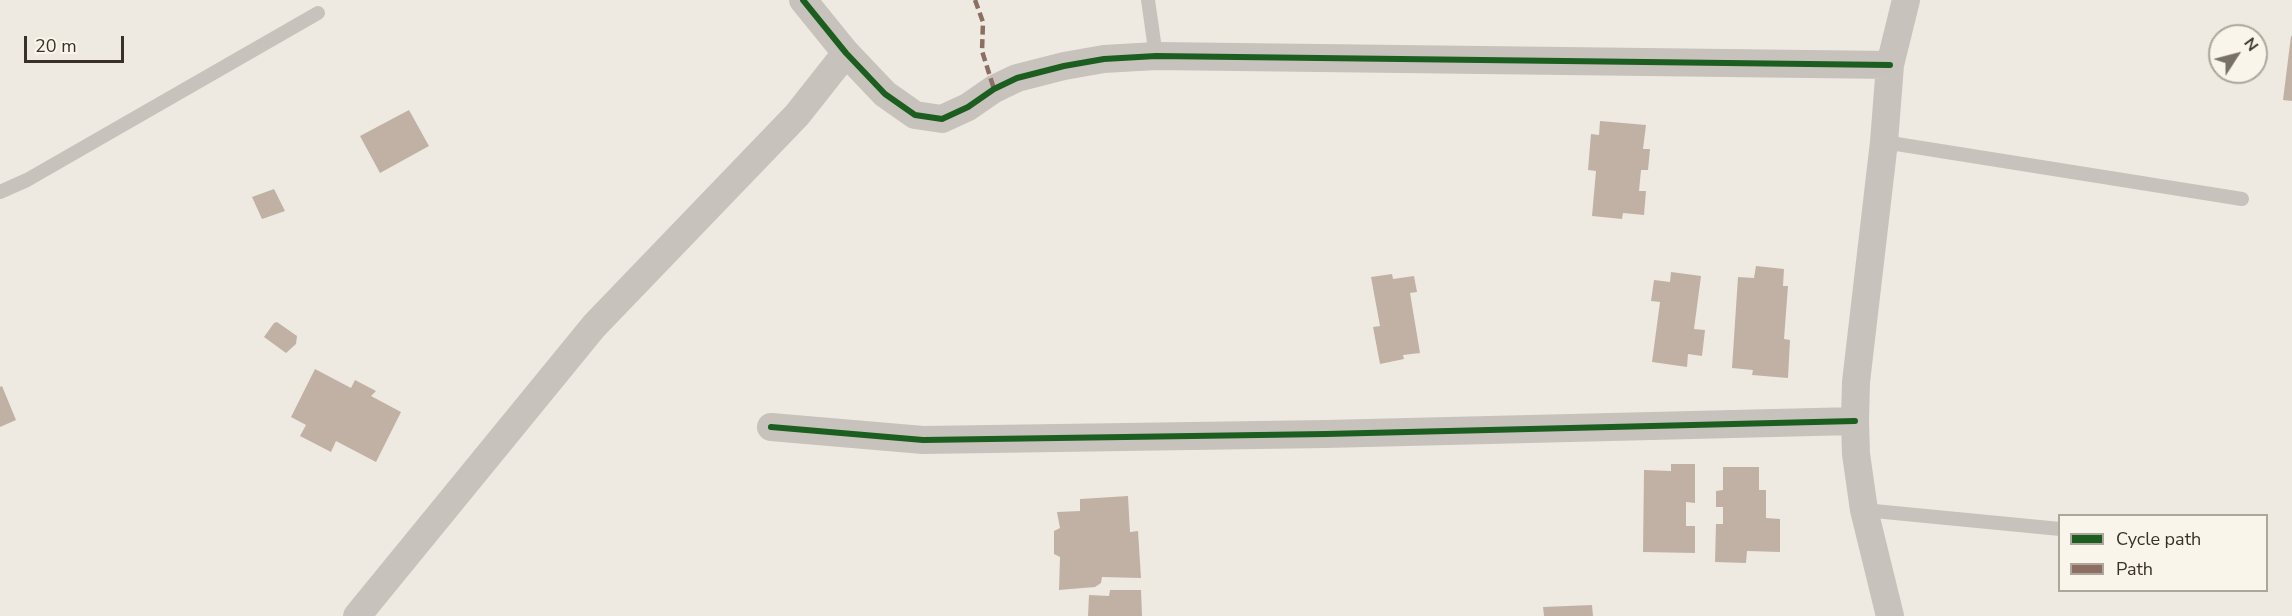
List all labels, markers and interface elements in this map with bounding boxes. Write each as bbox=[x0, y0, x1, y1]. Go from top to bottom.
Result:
scale bar bbox=[27, 24, 128, 62]
north arrow bbox=[2208, 24, 2268, 84]
text: N bbox=[2239, 33, 2263, 56]
text: 20 m bbox=[35, 34, 77, 58]
legend bbox=[2058, 514, 2268, 592]
text: Cycle path bbox=[2116, 527, 2201, 551]
text: Path bbox=[2116, 557, 2153, 581]

